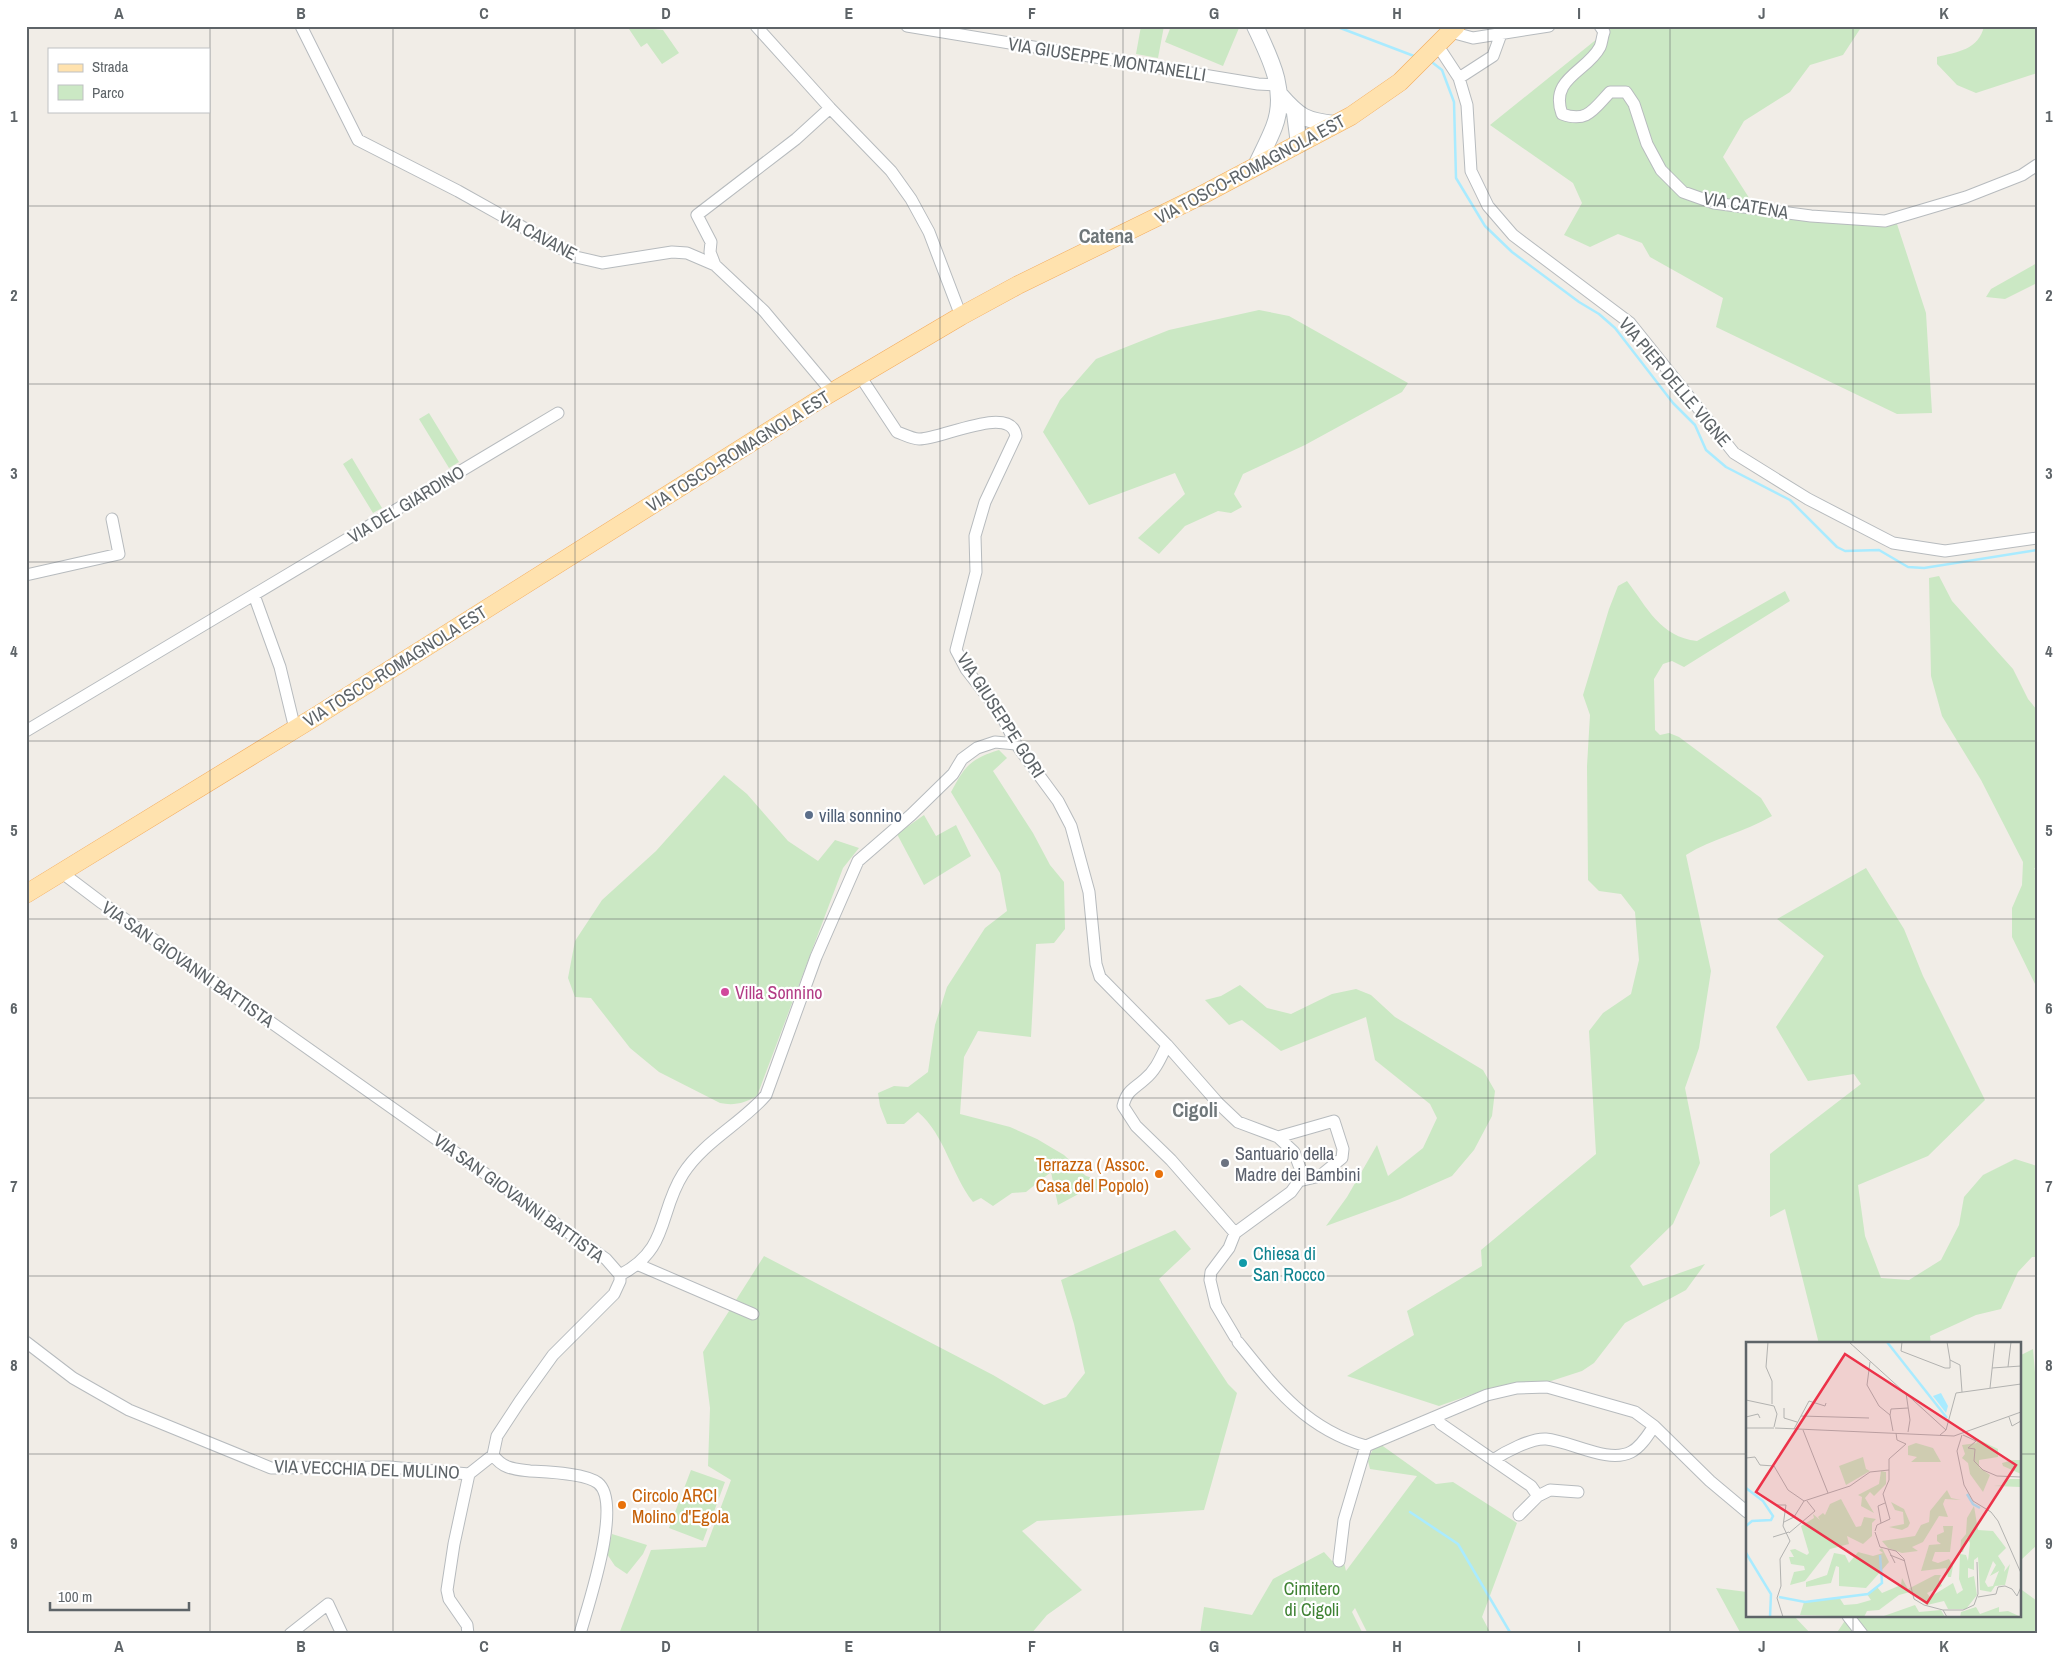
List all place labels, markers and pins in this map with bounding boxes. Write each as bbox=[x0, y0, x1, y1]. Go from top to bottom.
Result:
place label: villa sonnino bbox=[819, 803, 902, 828]
marker: villa sonnino bbox=[803, 809, 815, 821]
place label: Villa Sonnino bbox=[735, 980, 823, 1005]
marker: Villa Sonnino bbox=[719, 986, 731, 998]
place label: Santuario della Madre dei Bambini bbox=[1235, 1141, 1361, 1187]
place label: Terrazza ( Assoc. Casa del Popolo) bbox=[1036, 1152, 1149, 1198]
marker: Santuario della Madre dei Bambini bbox=[1219, 1157, 1231, 1169]
marker: Terrazza ( Assoc. Casa del Popolo) bbox=[1153, 1168, 1165, 1180]
place label: Chiesa di San Rocco bbox=[1253, 1241, 1325, 1287]
marker: Chiesa di San Rocco bbox=[1237, 1257, 1249, 1269]
place label: Circolo ARCI Molino d'Egola bbox=[632, 1483, 729, 1529]
marker: Circolo ARCI Molino d'Egola bbox=[616, 1499, 628, 1511]

